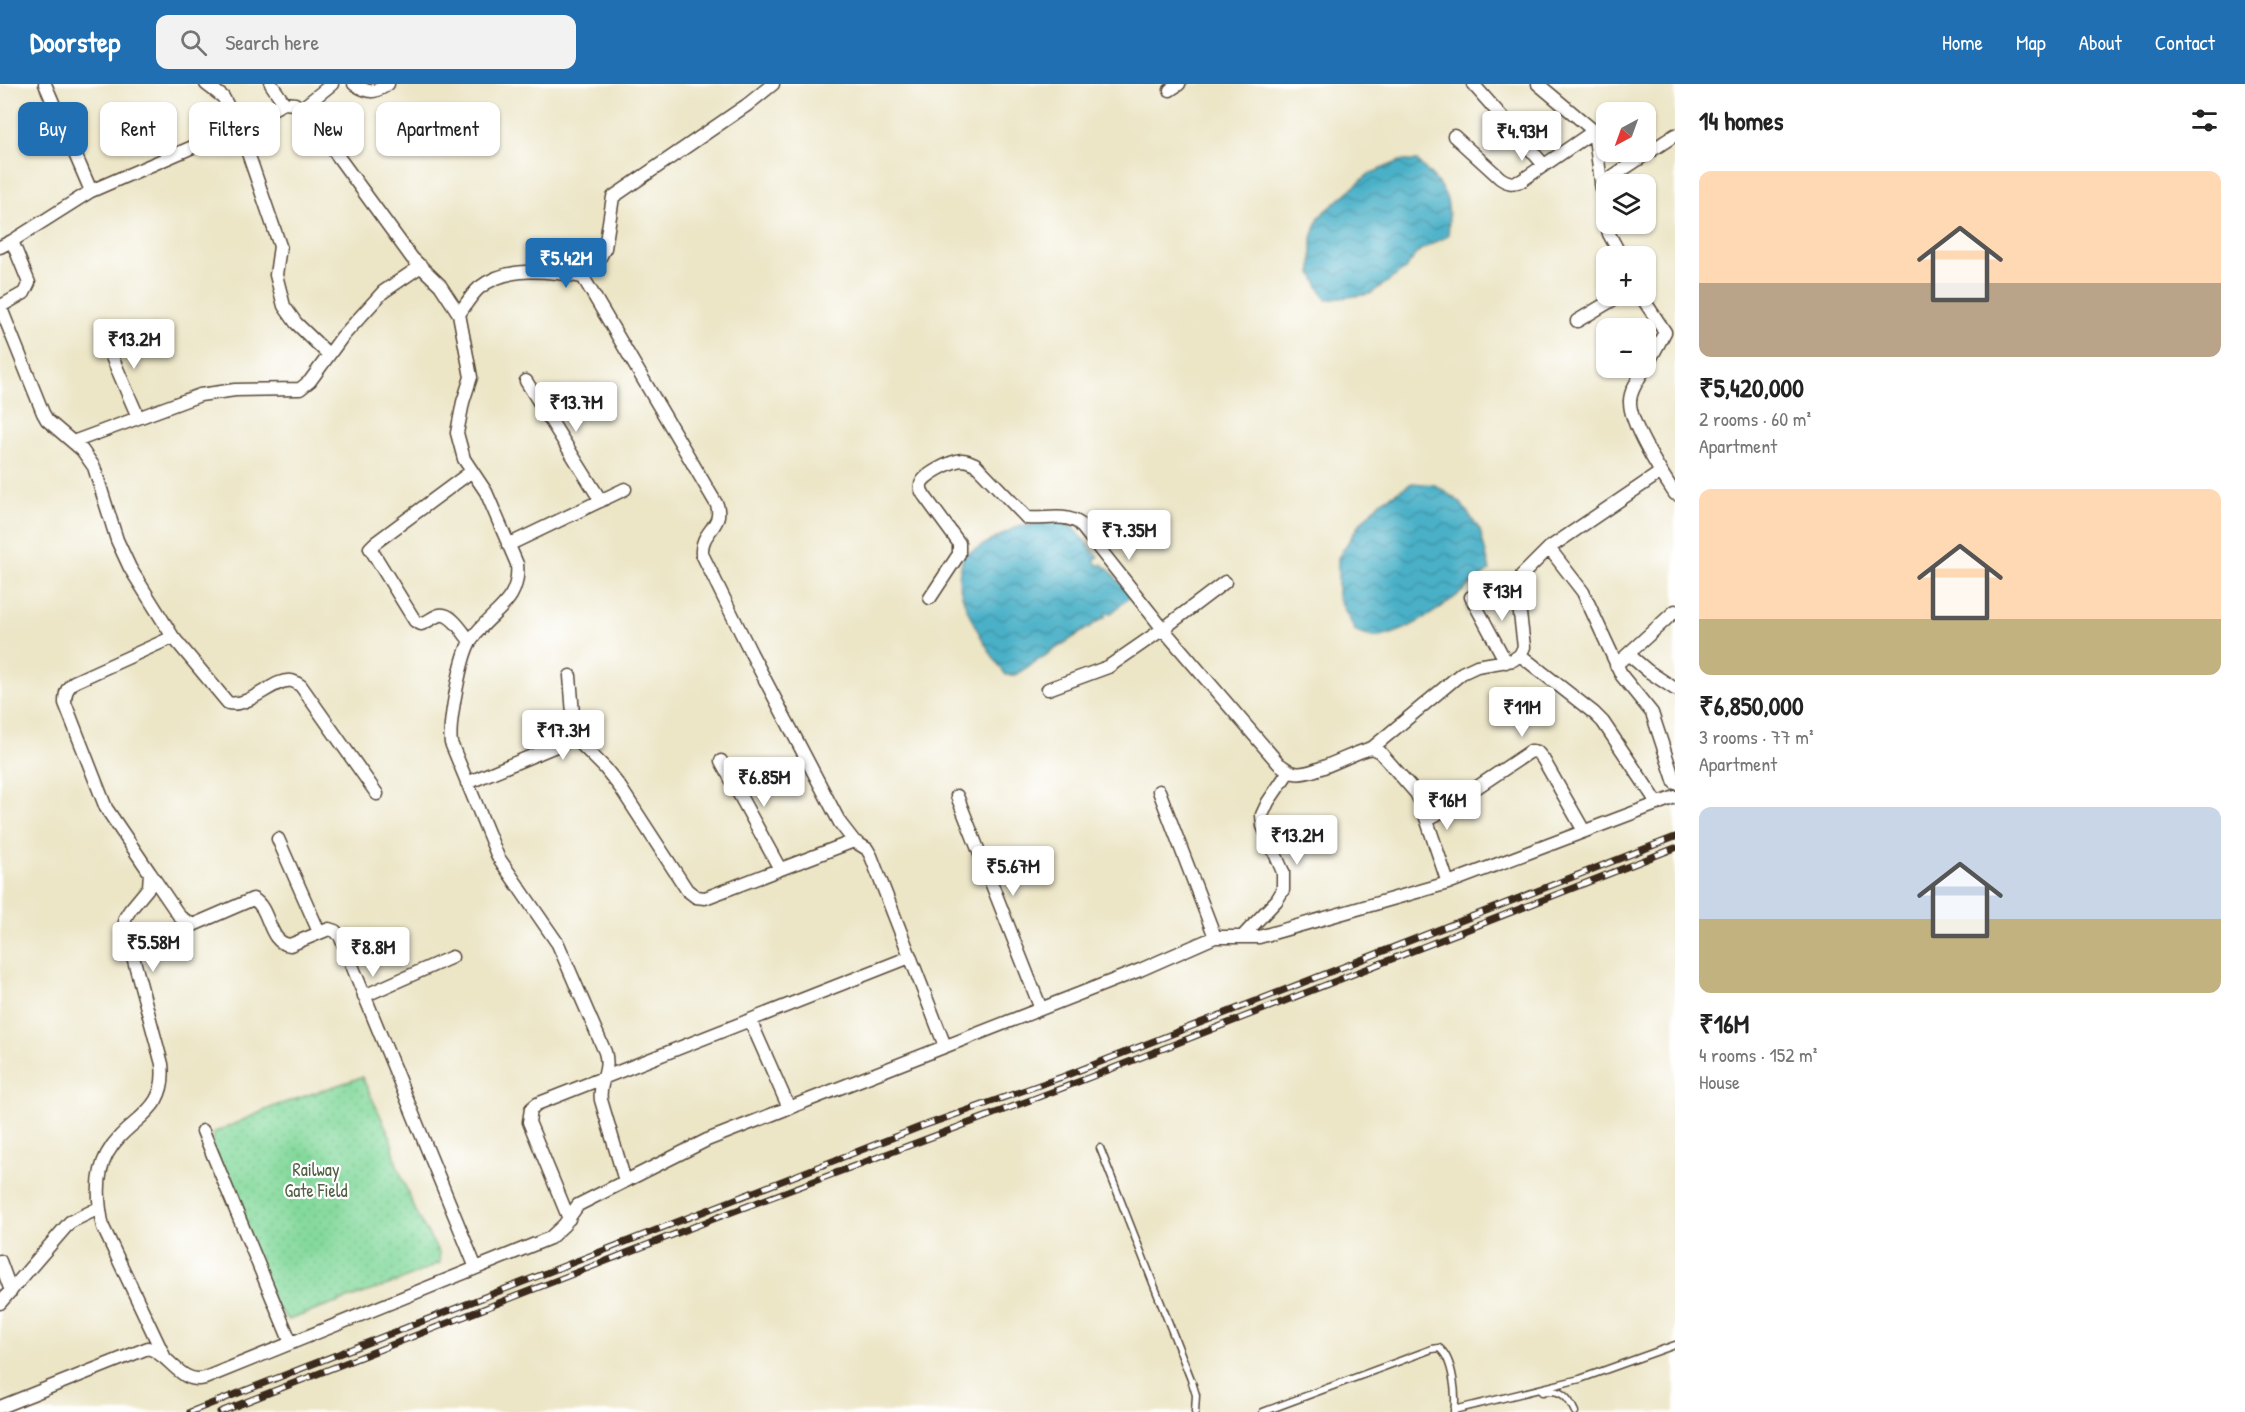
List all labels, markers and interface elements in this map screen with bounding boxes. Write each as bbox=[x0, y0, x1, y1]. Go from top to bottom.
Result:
search box bbox=[156, 15, 576, 69]
text: Doorstep bbox=[30, 23, 120, 61]
icon: search bbox=[177, 26, 210, 59]
text: Search here bbox=[225, 27, 319, 57]
text: Home bbox=[1942, 28, 1983, 57]
text: Map bbox=[2016, 28, 2046, 57]
text: About bbox=[2079, 28, 2122, 57]
text: Contact bbox=[2155, 28, 2215, 57]
chip: Buy bbox=[18, 102, 88, 156]
chip: Rent bbox=[100, 102, 177, 156]
chip: Filters bbox=[189, 102, 280, 156]
chip: New bbox=[292, 102, 364, 156]
chip: Apartment bbox=[376, 102, 500, 156]
north arrow bbox=[1596, 102, 1656, 162]
map controls bbox=[1596, 102, 1656, 378]
text: 14 homes bbox=[1699, 103, 1784, 138]
icon: filters bbox=[2188, 104, 2221, 137]
pin: ₹4.93M bbox=[1473, 111, 1571, 162]
text: ₹4.93M bbox=[1496, 117, 1548, 144]
button: layers bbox=[1596, 174, 1656, 234]
icon: home bbox=[1906, 210, 2014, 318]
pin: ₹5.42M bbox=[517, 238, 615, 289]
text: ₹5.42M bbox=[540, 244, 592, 271]
button: + bbox=[1596, 246, 1656, 306]
button: − bbox=[1596, 318, 1656, 378]
pin: ₹13.2M bbox=[85, 319, 183, 370]
text: ₹13.2M bbox=[107, 325, 161, 352]
text: ₹5,420,000 bbox=[1699, 370, 1804, 405]
pin: ₹13.7M bbox=[527, 382, 625, 433]
text: ₹13.7M bbox=[549, 388, 603, 415]
text: 2 rooms · 60 m² bbox=[1699, 405, 1811, 432]
text: Apartment bbox=[1699, 432, 1777, 459]
pin: ₹7.35M bbox=[1080, 510, 1178, 561]
text: ₹7.35M bbox=[1102, 516, 1156, 543]
icon: home bbox=[1906, 528, 2014, 636]
pin: ₹13M bbox=[1466, 571, 1538, 622]
text: ₹13M bbox=[1482, 577, 1522, 604]
pin: ₹11M bbox=[1486, 687, 1558, 738]
text: ₹6,850,000 bbox=[1699, 688, 1804, 723]
text: ₹11M bbox=[1503, 693, 1541, 720]
pin: ₹17.3M bbox=[514, 710, 612, 761]
text: ₹17.3M bbox=[536, 716, 590, 743]
text: 3 rooms · 77 m² bbox=[1699, 723, 1813, 750]
text: Apartment bbox=[1699, 750, 1777, 777]
pin: ₹6.85M bbox=[715, 757, 813, 808]
text: ₹6.85M bbox=[738, 763, 790, 790]
pin: ₹16M bbox=[1411, 780, 1483, 831]
text: ₹16M bbox=[1428, 786, 1466, 813]
pin: ₹13.2M bbox=[1248, 815, 1346, 866]
text: ₹13.2M bbox=[1270, 821, 1324, 848]
pin: ₹5.67M bbox=[964, 846, 1062, 897]
icon: home bbox=[1906, 846, 2014, 954]
text: ₹5.67M bbox=[986, 852, 1040, 879]
pin: ₹5.58M bbox=[104, 922, 202, 973]
pin: ₹8.8M bbox=[331, 927, 415, 978]
text: ₹5.58M bbox=[126, 928, 180, 955]
text: ₹8.8M bbox=[351, 933, 395, 960]
text: ₹16M bbox=[1699, 1006, 1749, 1041]
text: 4 rooms · 152 m² bbox=[1699, 1041, 1817, 1068]
text: House bbox=[1699, 1068, 1740, 1095]
park label: Railway Gate Field bbox=[285, 1157, 347, 1203]

